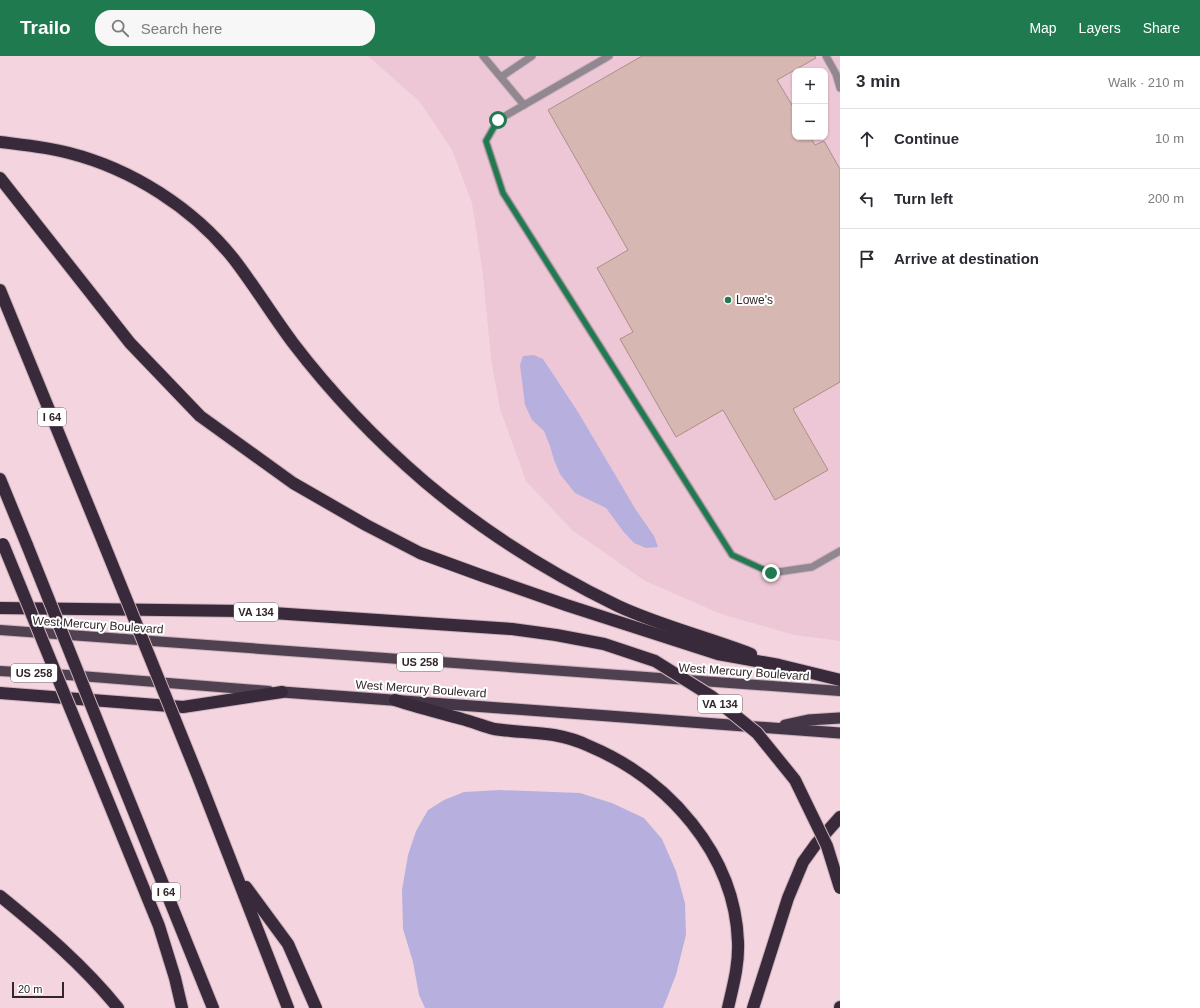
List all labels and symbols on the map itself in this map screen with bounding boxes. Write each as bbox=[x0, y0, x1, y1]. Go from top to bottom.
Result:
route start bbox=[489, 111, 507, 129]
place label: Lowe's bbox=[736, 293, 773, 307]
marker: Lowe's bbox=[723, 295, 733, 305]
road number: I 64 bbox=[38, 408, 66, 426]
route end bbox=[762, 564, 780, 582]
road number: VA 134 bbox=[234, 603, 278, 621]
street label: West Mercury Boulevard bbox=[32, 613, 164, 637]
road number: US 258 bbox=[397, 653, 443, 671]
street label: West Mercury Boulevard bbox=[678, 660, 810, 684]
road number: US 258 bbox=[11, 664, 57, 682]
street label: West Mercury Boulevard bbox=[355, 677, 487, 701]
road number: VA 134 bbox=[698, 695, 742, 713]
road number: I 64 bbox=[152, 883, 180, 901]
scale bar bbox=[12, 980, 64, 999]

